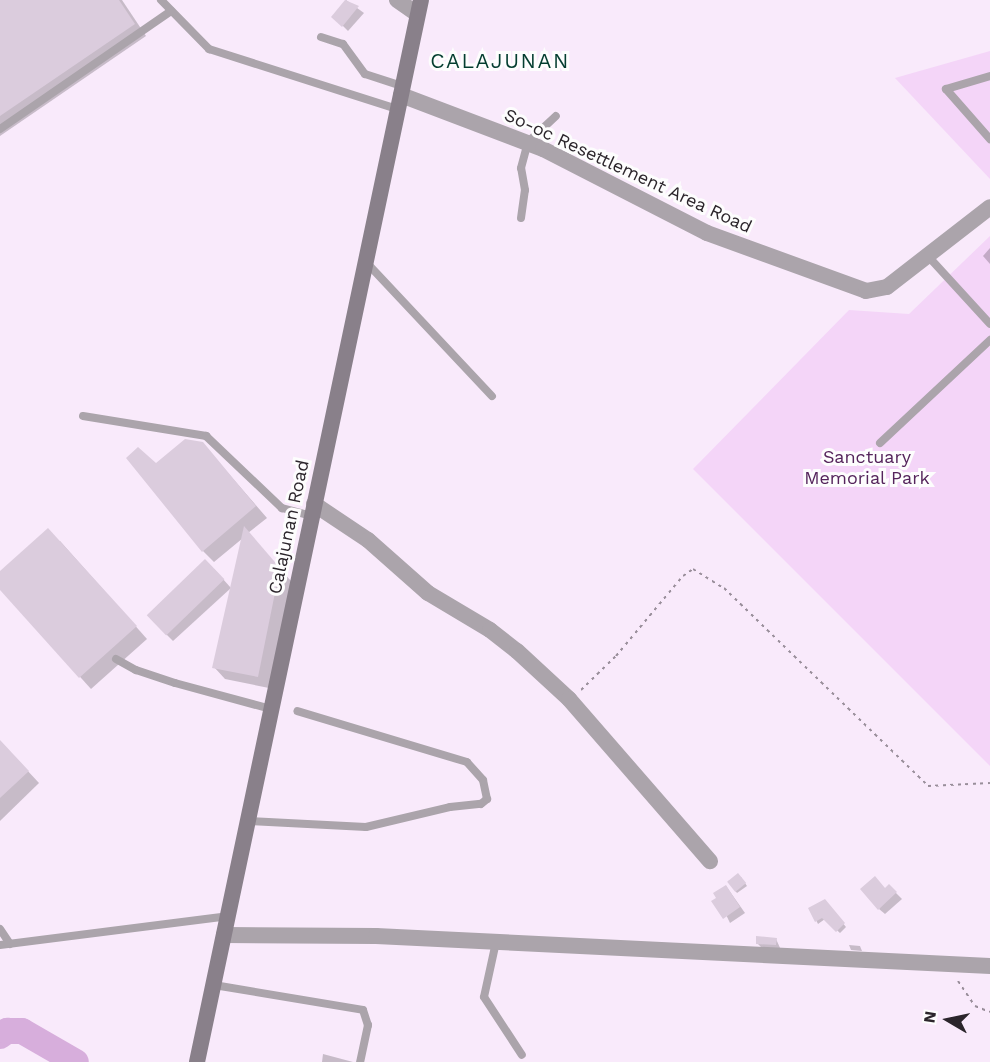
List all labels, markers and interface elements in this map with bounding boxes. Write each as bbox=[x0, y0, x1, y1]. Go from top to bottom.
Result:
district label: CALAJUNAN bbox=[430, 48, 570, 74]
street label: So-oc Resettlement Area Road bbox=[500, 104, 756, 238]
park label: Sanctuary Memorial Park bbox=[804, 447, 930, 490]
street label: Calajunan Road bbox=[264, 458, 314, 596]
north arrow bbox=[918, 990, 978, 1050]
text: N bbox=[919, 1010, 940, 1024]

